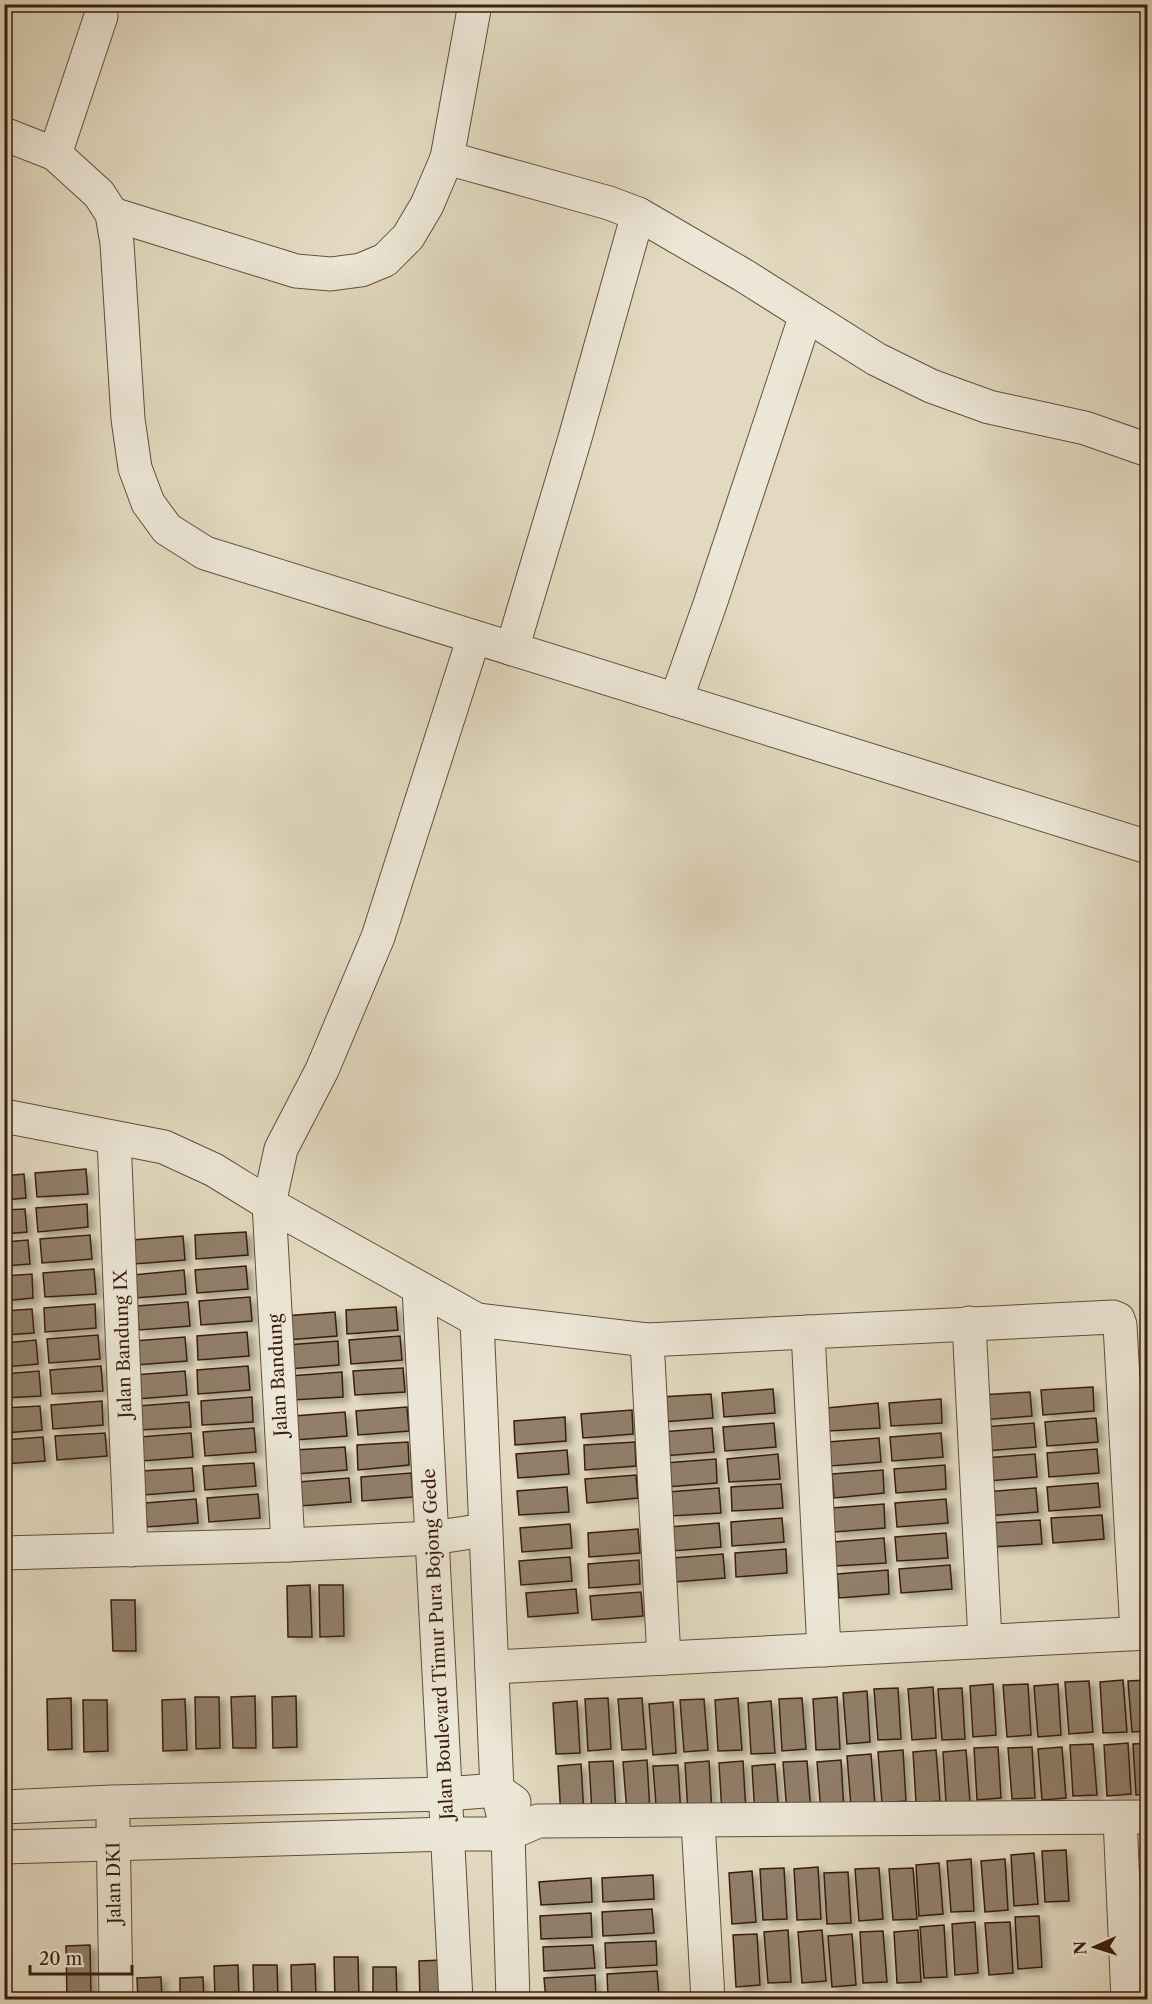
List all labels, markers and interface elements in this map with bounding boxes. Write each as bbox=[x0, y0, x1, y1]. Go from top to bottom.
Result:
street label: Jalan Bandung IX bbox=[109, 1269, 137, 1422]
street label: Jalan Bandung bbox=[264, 1313, 292, 1440]
street label: Jalan Boulevard Timur Pura Bojong Gede bbox=[418, 1468, 458, 1823]
street label: Jalan DKI bbox=[102, 1842, 126, 1927]
north arrow bbox=[1065, 1917, 1125, 1977]
scale bar bbox=[30, 1938, 132, 1976]
text: N bbox=[1070, 1940, 1090, 1955]
text: 20 m bbox=[39, 1948, 83, 1970]

